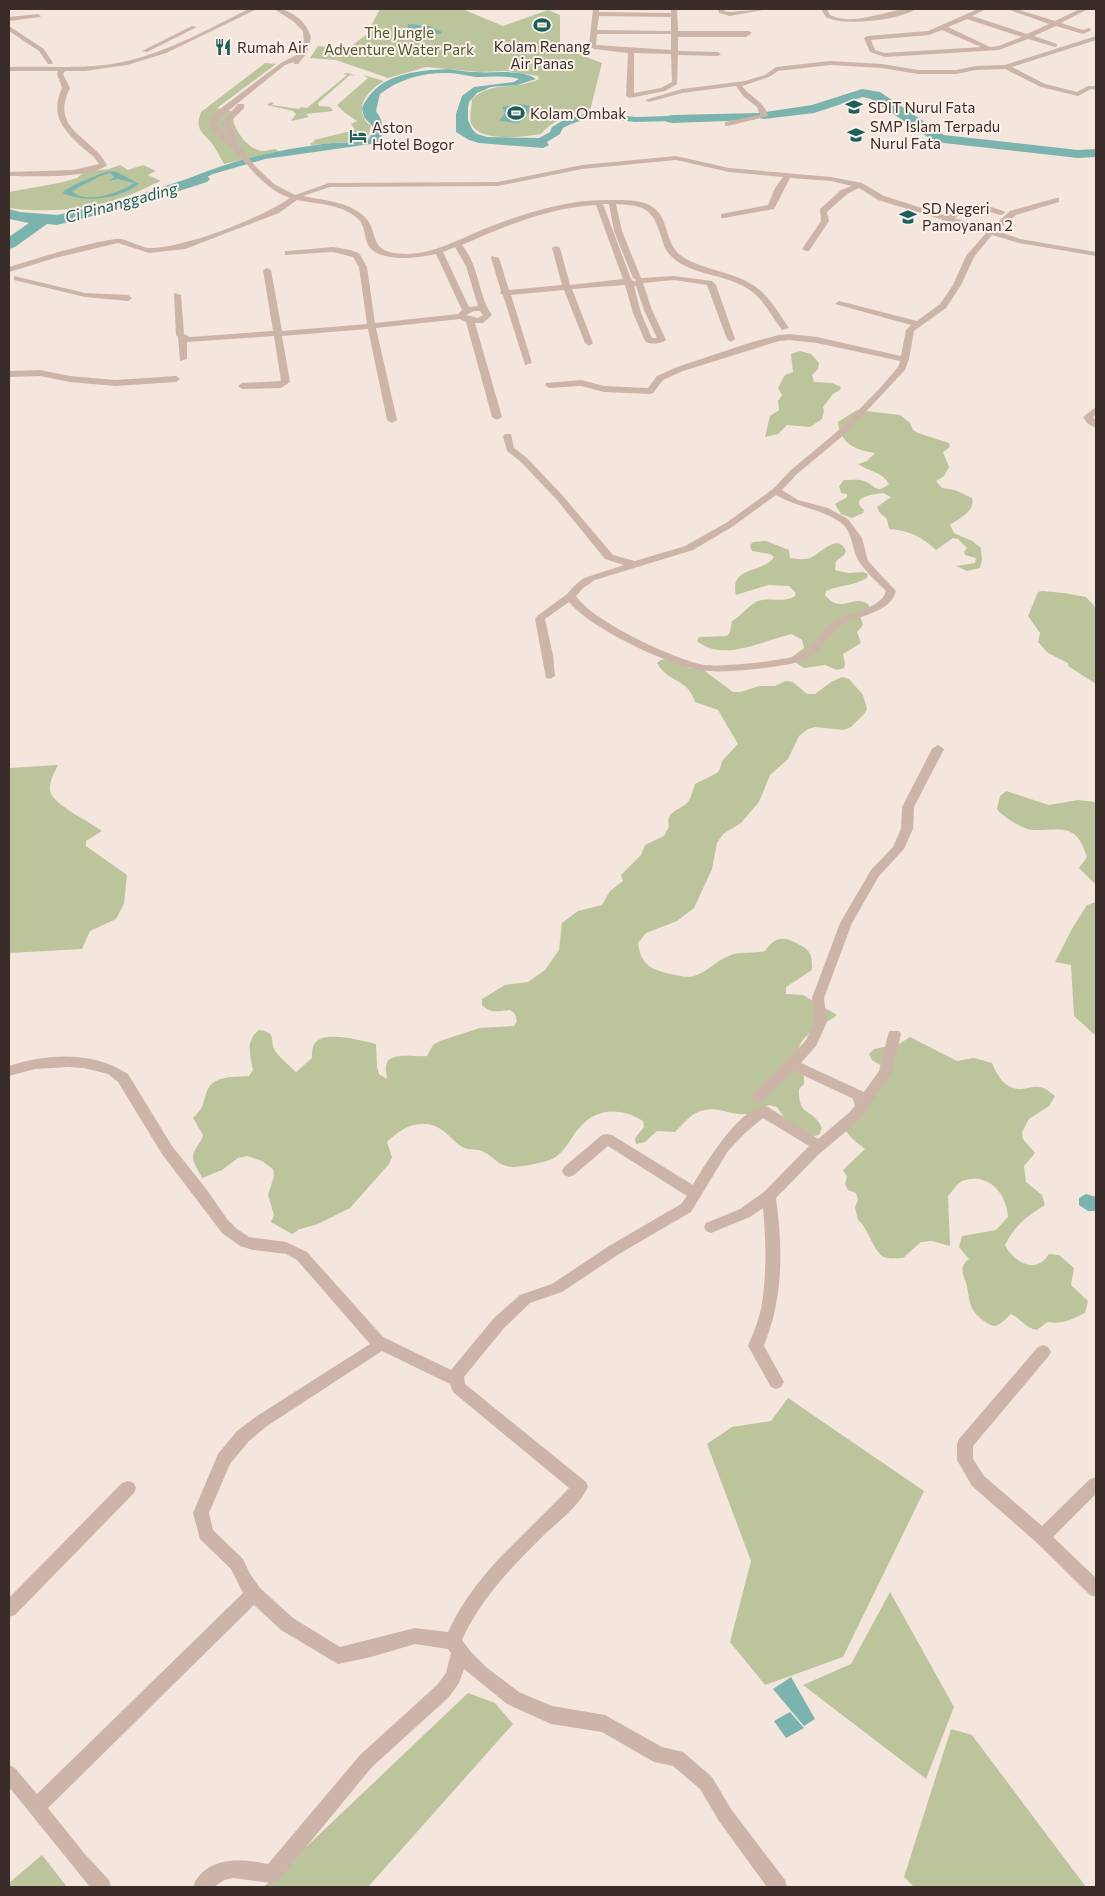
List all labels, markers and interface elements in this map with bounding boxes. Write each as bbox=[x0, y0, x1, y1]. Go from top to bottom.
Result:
sports icon: Kolam Renang Air Panas bbox=[532, 15, 552, 35]
park label: The Jungle Adventure Water Park bbox=[324, 23, 474, 58]
restaurant icon: Rumah Air bbox=[213, 37, 233, 57]
place label: Kolam Renang Air Panas bbox=[494, 37, 590, 72]
place label: Rumah Air bbox=[237, 38, 308, 56]
school or university icon: SDIT Nurul Fata bbox=[844, 97, 864, 117]
place label: SDIT Nurul Fata bbox=[868, 98, 975, 116]
sports icon: Kolam Ombak bbox=[506, 103, 526, 123]
place label: Kolam Ombak bbox=[530, 104, 626, 122]
place label: SMP Islam Terpadu Nurul Fata bbox=[870, 117, 1000, 152]
place label: Aston Hotel Bogor bbox=[372, 118, 454, 153]
school or university icon: SMP Islam Terpadu Nurul Fata bbox=[846, 125, 866, 145]
hotel icon: Aston Hotel Bogor bbox=[348, 126, 368, 146]
water label: Ci Pinanggading bbox=[63, 177, 181, 226]
place label: SD Negeri Pamoyanan 2 bbox=[922, 199, 1013, 234]
school or university icon: SD Negeri Pamoyanan 2 bbox=[898, 207, 918, 227]

